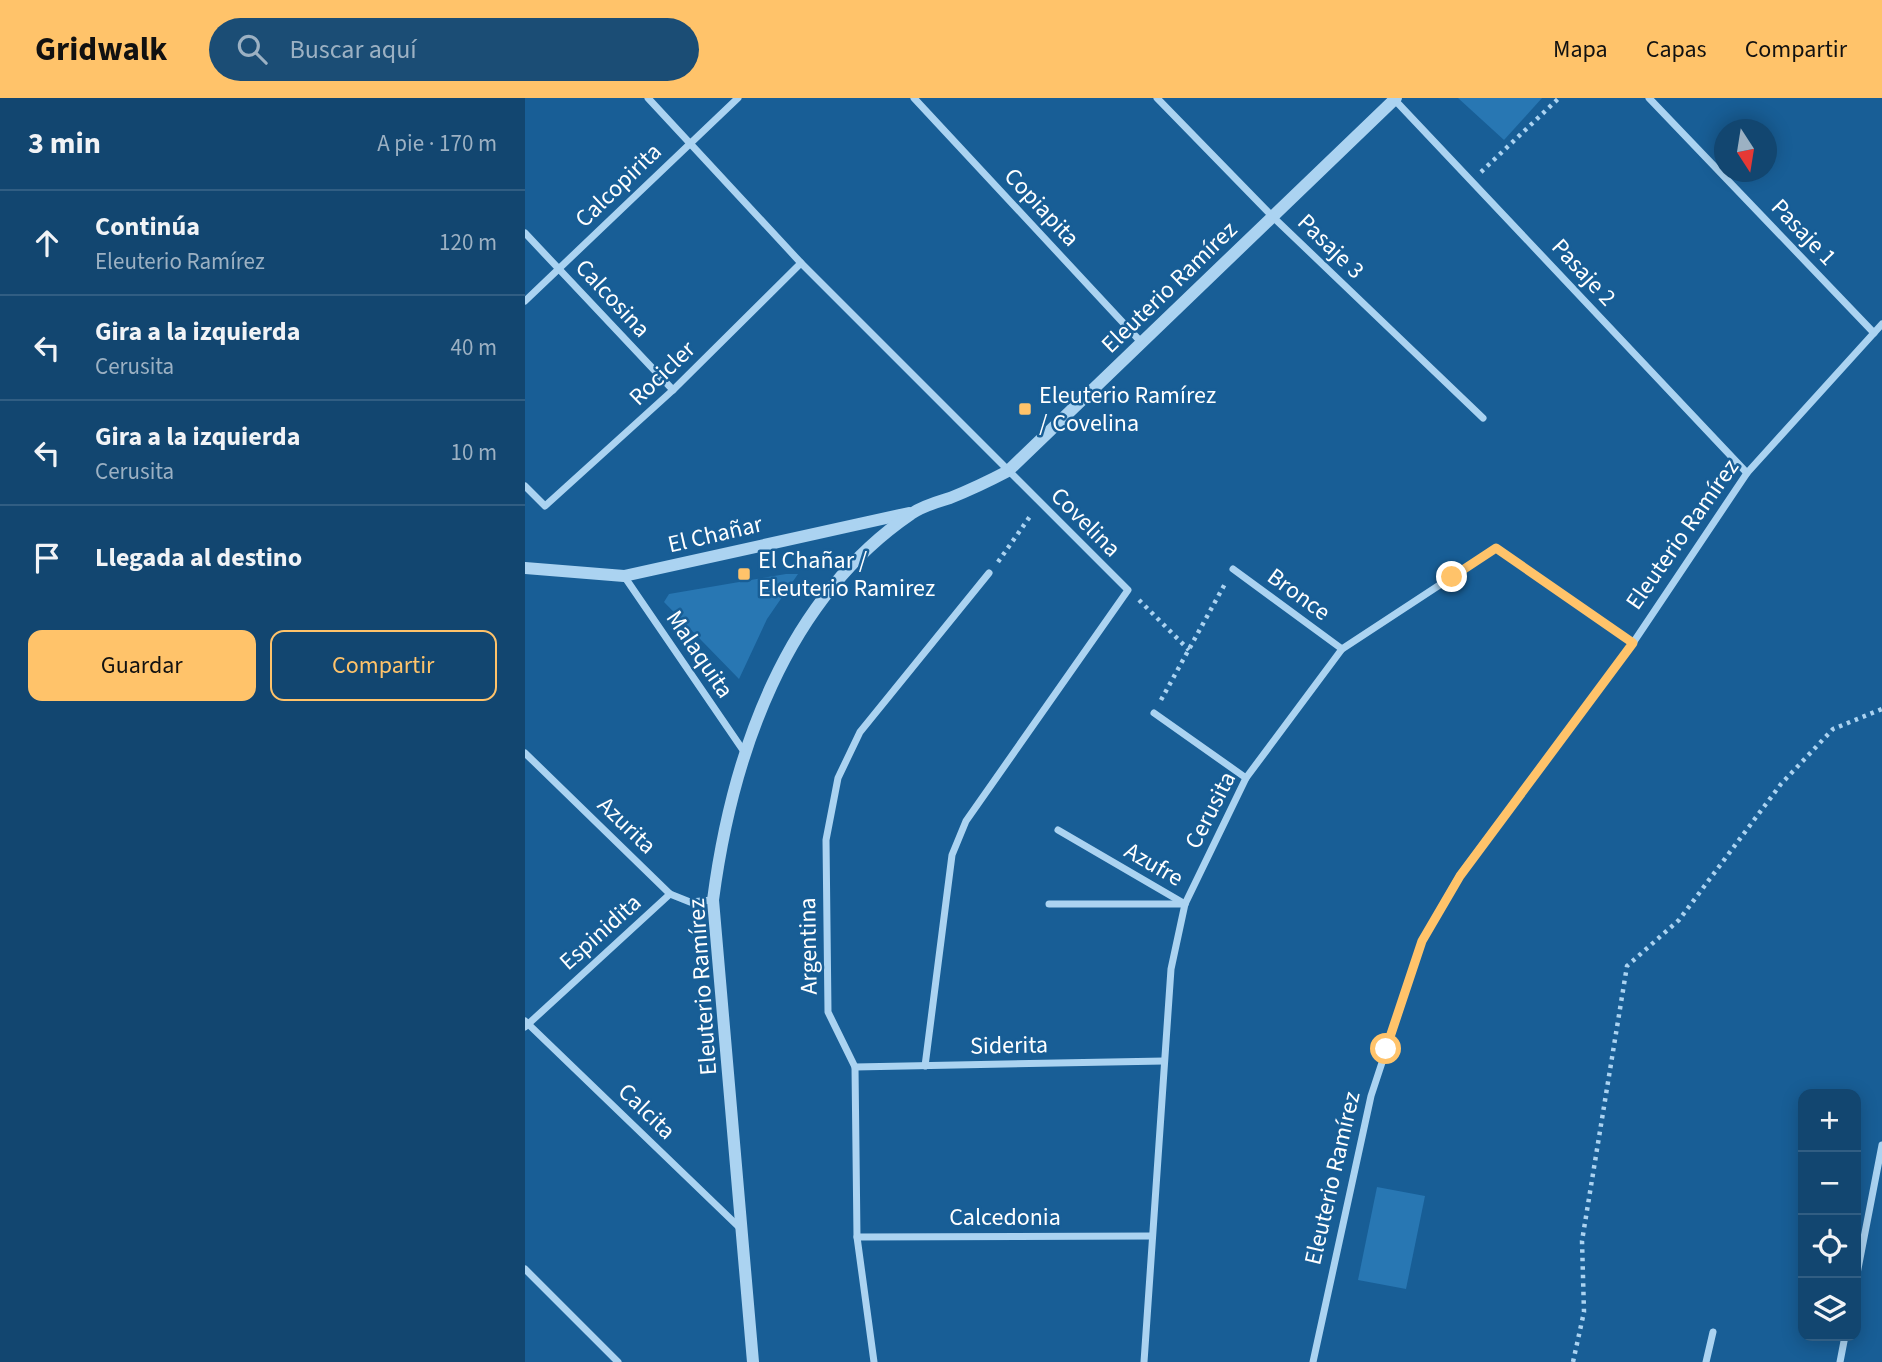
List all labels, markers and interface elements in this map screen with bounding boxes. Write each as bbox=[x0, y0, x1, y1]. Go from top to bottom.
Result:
search box bbox=[209, 18, 699, 81]
text: Gridwalk bbox=[35, 26, 167, 73]
icon: search bbox=[233, 30, 271, 68]
text: Buscar aquí bbox=[289, 31, 417, 68]
text: Mapa bbox=[1553, 32, 1608, 67]
text: Capas bbox=[1646, 32, 1707, 67]
text: Compartir bbox=[1745, 32, 1847, 67]
north arrow bbox=[1714, 119, 1777, 182]
text: 3 min bbox=[28, 122, 101, 165]
text: A pie · 170 m bbox=[377, 127, 497, 160]
street label: Calcopirita bbox=[567, 135, 670, 236]
street label: Copiapita bbox=[996, 160, 1087, 255]
street label: Pasaje 1 bbox=[1763, 191, 1844, 274]
street label: Pasaje 3 bbox=[1289, 206, 1372, 287]
text: Continúa bbox=[95, 208, 200, 245]
street label: Eleuterio Ramírez bbox=[1093, 213, 1245, 361]
icon: ahead bbox=[28, 224, 66, 262]
text: 120 m bbox=[439, 226, 497, 259]
street label: Pasaje 2 bbox=[1543, 231, 1624, 314]
text: Eleuterio Ramírez bbox=[95, 245, 265, 278]
street label: Calcosina bbox=[567, 251, 658, 346]
text: Gira a la izquierda bbox=[95, 313, 300, 350]
icon: left bbox=[28, 329, 66, 367]
text: 40 m bbox=[450, 331, 497, 364]
street label: Rocicler bbox=[621, 332, 704, 414]
text: Cerusita bbox=[95, 350, 174, 383]
place label: Eleuterio Ramírez / Covelina bbox=[1039, 378, 1216, 441]
marker: Eleuterio Ramírez / Covelina bbox=[1017, 401, 1033, 417]
text: Gira a la izquierda bbox=[95, 418, 300, 455]
icon: left bbox=[28, 434, 66, 472]
text: 10 m bbox=[450, 436, 497, 469]
street label: Eleuterio Ramírez bbox=[1617, 452, 1748, 617]
text: Cerusita bbox=[95, 455, 174, 488]
street label: Covelina bbox=[1043, 479, 1129, 565]
street label: El Chañar bbox=[664, 506, 766, 562]
icon: arrive bbox=[28, 539, 66, 577]
text: Llegada al destino bbox=[95, 539, 302, 576]
place label: El Chañar / Eleuterio Ramirez bbox=[758, 543, 935, 606]
street label: Bronce bbox=[1260, 559, 1338, 629]
route end bbox=[1436, 561, 1467, 592]
marker: El Chañar / Eleuterio Ramirez bbox=[736, 566, 752, 582]
street label: Malaquita bbox=[657, 603, 742, 705]
button: Guardar bbox=[28, 630, 256, 701]
button: Compartir bbox=[270, 630, 497, 701]
street label: Cerusita bbox=[1176, 765, 1245, 855]
street label: Azurita bbox=[589, 788, 664, 862]
street label: Azufre bbox=[1118, 834, 1190, 895]
street label: Espinidita bbox=[552, 886, 649, 979]
street label: Eleuterio Ramírez bbox=[679, 897, 726, 1077]
street label: Argentina bbox=[790, 897, 827, 995]
street label: Siderita bbox=[970, 1027, 1048, 1064]
route start bbox=[1370, 1033, 1401, 1064]
street label: Calcita bbox=[610, 1075, 683, 1148]
street label: Eleuterio Ramírez bbox=[1296, 1088, 1369, 1268]
map controls bbox=[1798, 1089, 1861, 1341]
button: + bbox=[1798, 1089, 1861, 1152]
button: − bbox=[1798, 1152, 1861, 1215]
street label: Calcedonia bbox=[949, 1200, 1061, 1235]
button: locate bbox=[1798, 1215, 1861, 1278]
button: layers bbox=[1798, 1278, 1861, 1341]

